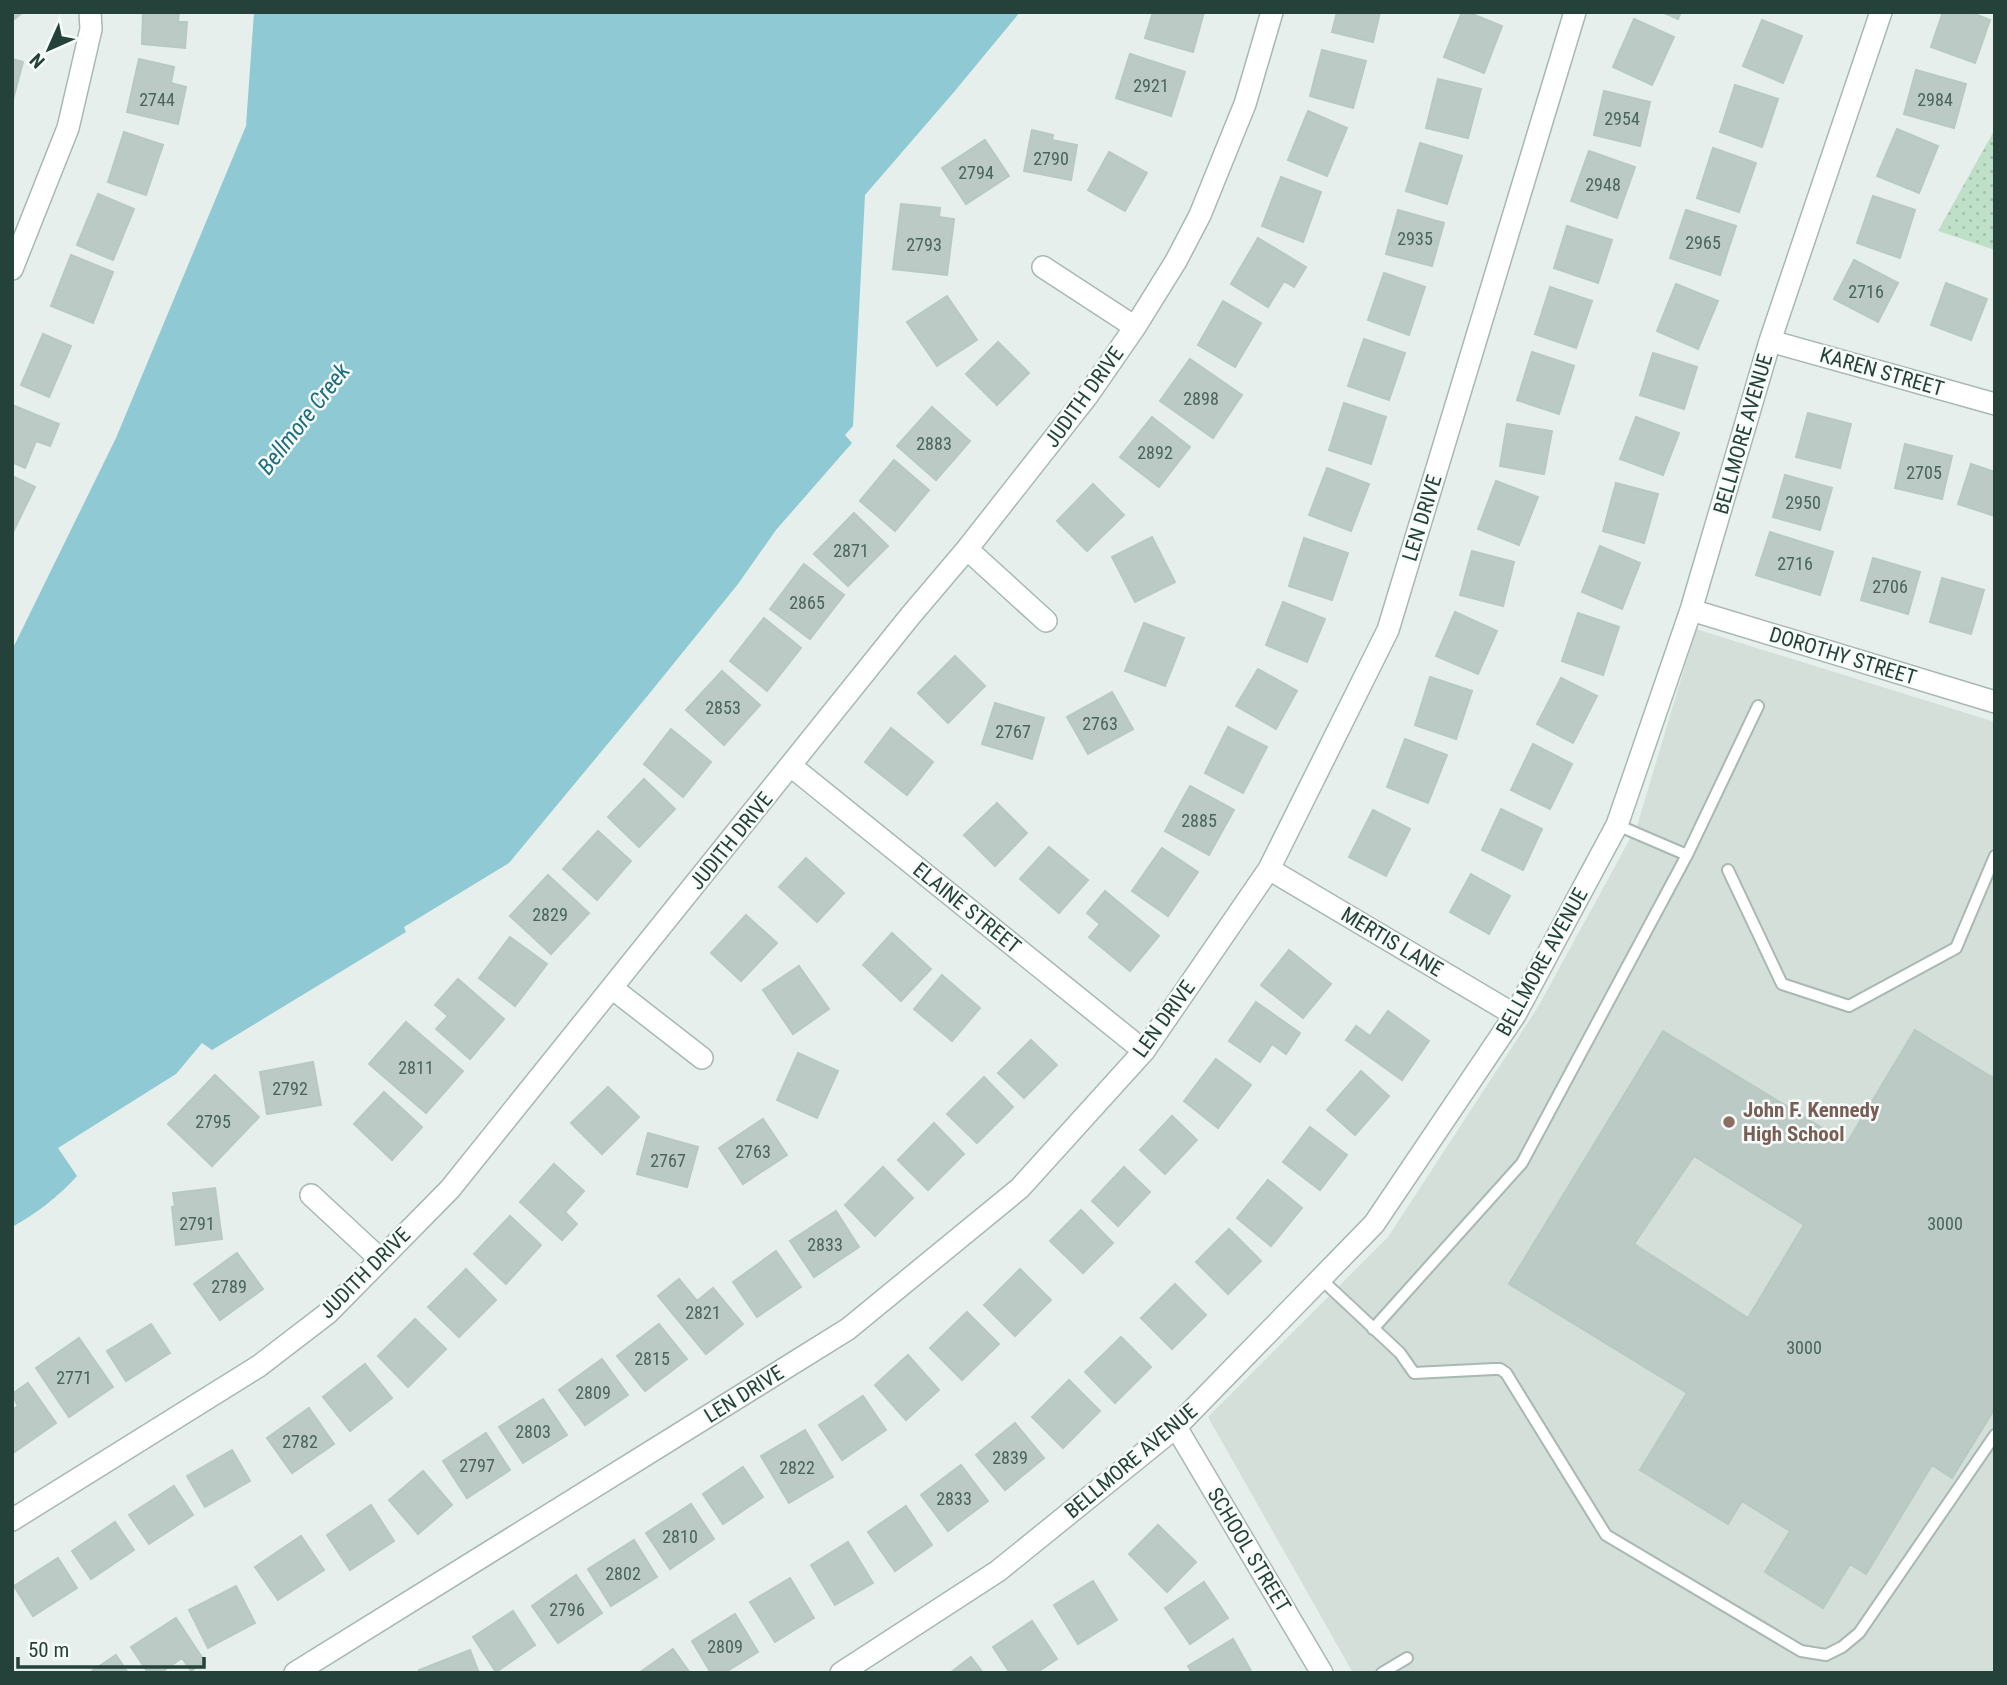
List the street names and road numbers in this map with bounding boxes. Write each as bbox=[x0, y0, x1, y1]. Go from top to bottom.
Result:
street label: JUDITH DRIVE bbox=[1040, 342, 1128, 452]
street label: KAREN STREET bbox=[1817, 343, 1947, 401]
street label: BELLMORE AVENUE bbox=[1709, 351, 1777, 517]
street label: LEN DRIVE bbox=[1398, 472, 1446, 564]
street label: DOROTHY STREET bbox=[1767, 622, 1920, 690]
street label: JUDITH DRIVE bbox=[684, 787, 778, 895]
street label: ELAINE STREET bbox=[908, 857, 1026, 959]
street label: BELLMORE AVENUE bbox=[1491, 884, 1593, 1040]
street label: MERTIS LANE bbox=[1337, 902, 1447, 982]
street label: LEN DRIVE bbox=[1128, 976, 1200, 1062]
street label: JUDITH DRIVE bbox=[315, 1223, 415, 1323]
street label: LEN DRIVE bbox=[700, 1360, 788, 1428]
street label: BELLMORE AVENUE bbox=[1060, 1399, 1202, 1523]
street label: SCHOOL STREET bbox=[1202, 1483, 1296, 1617]

